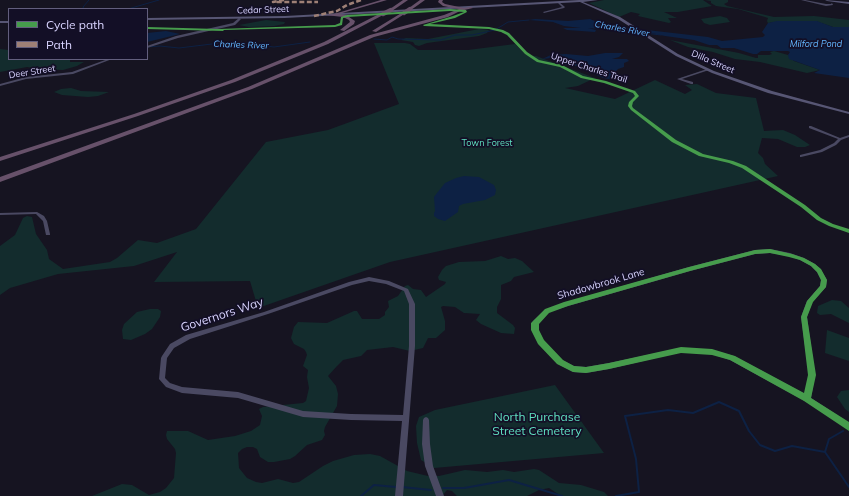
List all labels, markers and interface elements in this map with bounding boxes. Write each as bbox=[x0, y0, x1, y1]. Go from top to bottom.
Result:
street label: Cedar Street bbox=[237, 4, 289, 16]
legend bbox=[8, 8, 148, 60]
text: Cycle path bbox=[46, 17, 104, 32]
water label: Charles River bbox=[594, 19, 650, 39]
text: Path bbox=[46, 37, 72, 52]
water label: Charles River bbox=[213, 39, 269, 51]
water label: Milford Pond bbox=[790, 39, 842, 49]
street label: Dilla Street bbox=[690, 48, 736, 76]
street label: Upper Charles Trail bbox=[550, 51, 628, 85]
street label: Deer Street bbox=[8, 63, 56, 81]
park label: Town Forest bbox=[462, 138, 512, 148]
street label: Shadowbrook Lane bbox=[556, 266, 646, 302]
street label: Governors Way bbox=[179, 295, 265, 335]
park label: North Purchase Street Cemetery bbox=[492, 410, 582, 438]

